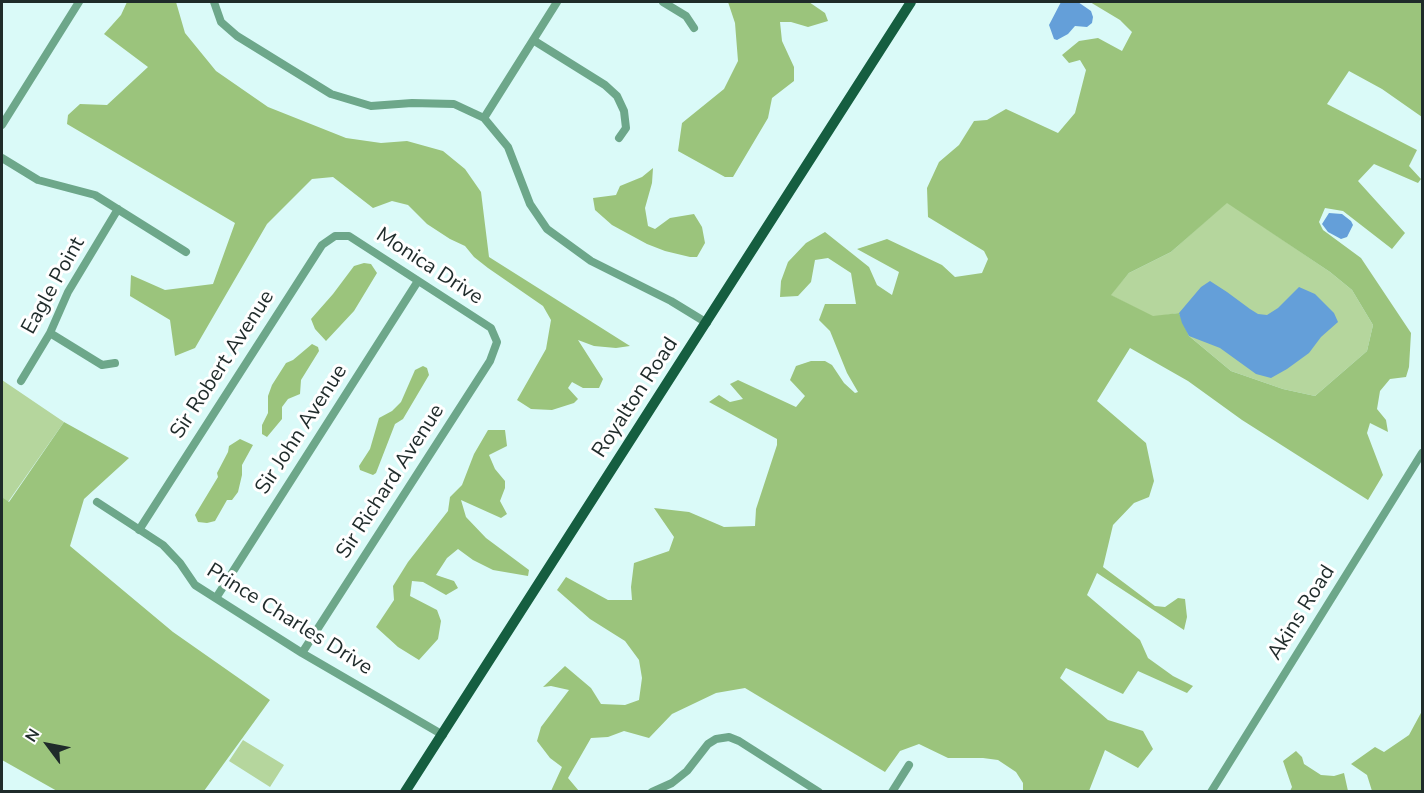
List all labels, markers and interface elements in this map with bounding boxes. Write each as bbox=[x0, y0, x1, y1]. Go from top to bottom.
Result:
street label: Monica Drive bbox=[371, 223, 487, 311]
street label: Eagle Point bbox=[17, 233, 91, 339]
street label: Sir Robert Avenue bbox=[166, 286, 280, 444]
street label: Royalton Road bbox=[588, 333, 684, 463]
street label: Sir John Avenue bbox=[251, 360, 353, 500]
street label: Sir Richard Avenue bbox=[332, 400, 450, 564]
street label: Prince Charles Drive bbox=[201, 559, 377, 681]
street label: Akins Road bbox=[1263, 561, 1341, 665]
north arrow bbox=[18, 715, 78, 775]
text: N bbox=[20, 725, 45, 746]

